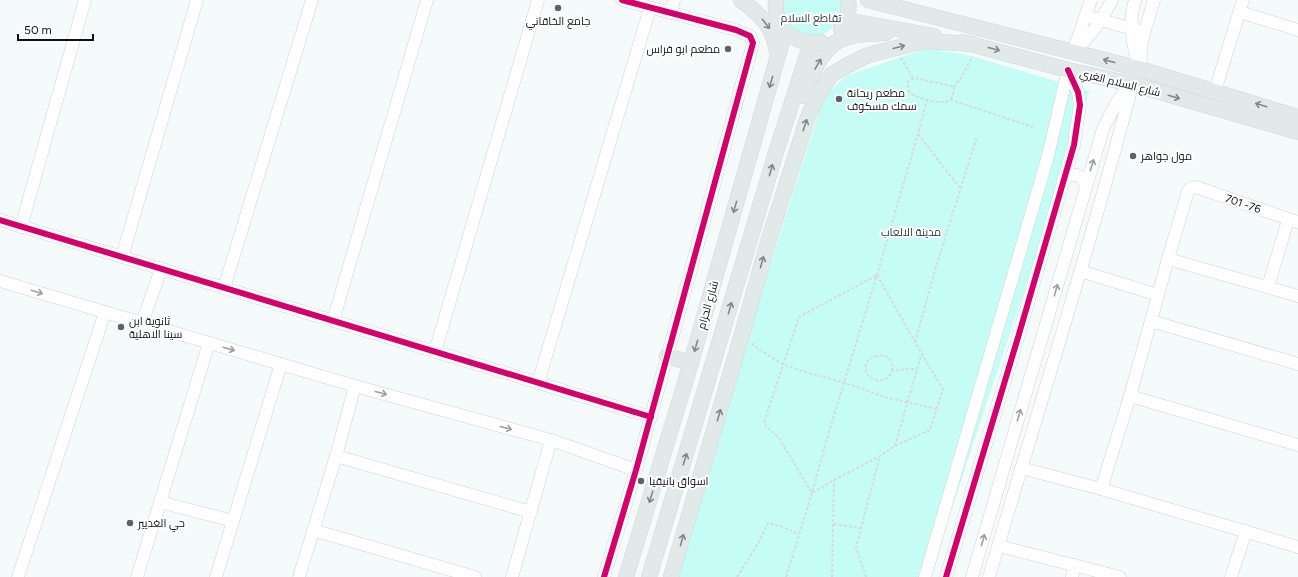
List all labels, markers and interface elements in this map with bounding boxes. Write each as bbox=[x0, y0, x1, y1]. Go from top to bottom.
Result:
marker: جامع الخاقاني bbox=[553, 3, 563, 13]
park label: تقاطع السلام bbox=[781, 12, 841, 26]
place label: جامع الخاقاني bbox=[526, 15, 590, 30]
scale bar bbox=[18, 16, 93, 42]
one-way arrow bbox=[762, 19, 770, 30]
text: 50 m bbox=[24, 23, 52, 37]
place label: مطعم ابو فراس bbox=[647, 43, 720, 57]
one-way arrow bbox=[892, 43, 905, 51]
marker: مطعم ابو فراس bbox=[723, 44, 733, 54]
one-way arrow bbox=[988, 46, 1001, 54]
one-way arrow bbox=[1103, 57, 1116, 64]
one-way arrow bbox=[815, 58, 823, 70]
street label: شارع السلام الغري bbox=[1078, 67, 1162, 101]
one-way arrow bbox=[767, 76, 774, 89]
place label: مطعم ريحانة سمك مسكوف bbox=[847, 87, 917, 113]
marker: مطعم ريحانة سمك مسكوف bbox=[834, 94, 844, 104]
one-way arrow bbox=[1167, 94, 1180, 101]
one-way arrow bbox=[1255, 101, 1267, 109]
one-way arrow bbox=[802, 119, 810, 131]
place label: مول جواهر bbox=[1140, 150, 1192, 163]
marker: مول جواهر bbox=[1128, 151, 1138, 161]
one-way arrow bbox=[1089, 159, 1096, 172]
one-way arrow bbox=[768, 163, 775, 176]
street label: 701 -76 bbox=[1223, 192, 1263, 216]
one-way arrow bbox=[731, 201, 738, 214]
park label: مدينة الالعاب bbox=[881, 226, 941, 239]
one-way arrow bbox=[759, 256, 766, 269]
street label: شارع الحزام bbox=[695, 279, 722, 331]
one-way arrow bbox=[1053, 284, 1060, 297]
one-way arrow bbox=[31, 289, 44, 296]
one-way arrow bbox=[727, 302, 734, 315]
place label: ثانوية ابن سينا الاهلية bbox=[129, 315, 182, 341]
marker: ثانوية ابن سينا الاهلية bbox=[116, 322, 126, 332]
one-way arrow bbox=[692, 339, 699, 352]
one-way arrow bbox=[222, 346, 235, 353]
one-way arrow bbox=[374, 390, 387, 397]
one-way arrow bbox=[715, 409, 723, 422]
one-way arrow bbox=[1016, 409, 1024, 422]
one-way arrow bbox=[499, 425, 512, 432]
one-way arrow bbox=[682, 453, 689, 466]
place label: اسواق بانيقيا bbox=[649, 475, 708, 488]
marker: اسواق بانيقيا bbox=[636, 476, 646, 486]
one-way arrow bbox=[647, 490, 654, 503]
place label: حي الغديير bbox=[137, 517, 185, 532]
marker: حي الغديير bbox=[125, 518, 135, 528]
one-way arrow bbox=[679, 533, 686, 546]
one-way arrow bbox=[980, 533, 987, 546]

